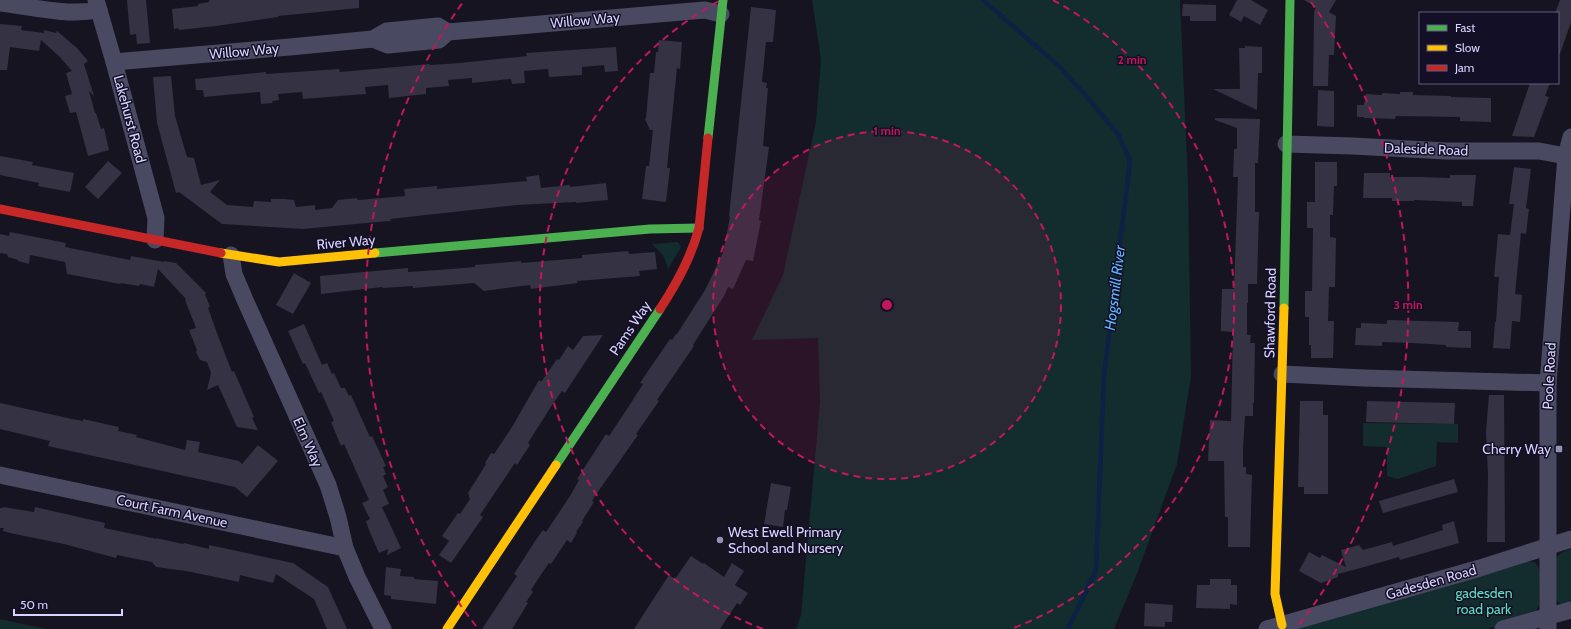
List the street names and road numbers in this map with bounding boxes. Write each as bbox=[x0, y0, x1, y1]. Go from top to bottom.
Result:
street label: Willow Way bbox=[549, 8, 621, 32]
street label: Willow Way bbox=[208, 39, 280, 63]
street label: Lakehurst Road bbox=[110, 73, 150, 165]
street label: Daleside Road bbox=[1384, 139, 1468, 159]
street label: River Way bbox=[316, 230, 376, 254]
street label: Shawford Road bbox=[1260, 268, 1280, 358]
street label: Pams Way bbox=[605, 297, 655, 359]
street label: Poole Road bbox=[1538, 342, 1560, 410]
street label: Elm Way bbox=[289, 414, 327, 470]
street label: Court Farm Avenue bbox=[115, 490, 229, 532]
street label: Gadesden Road bbox=[1384, 561, 1478, 603]

